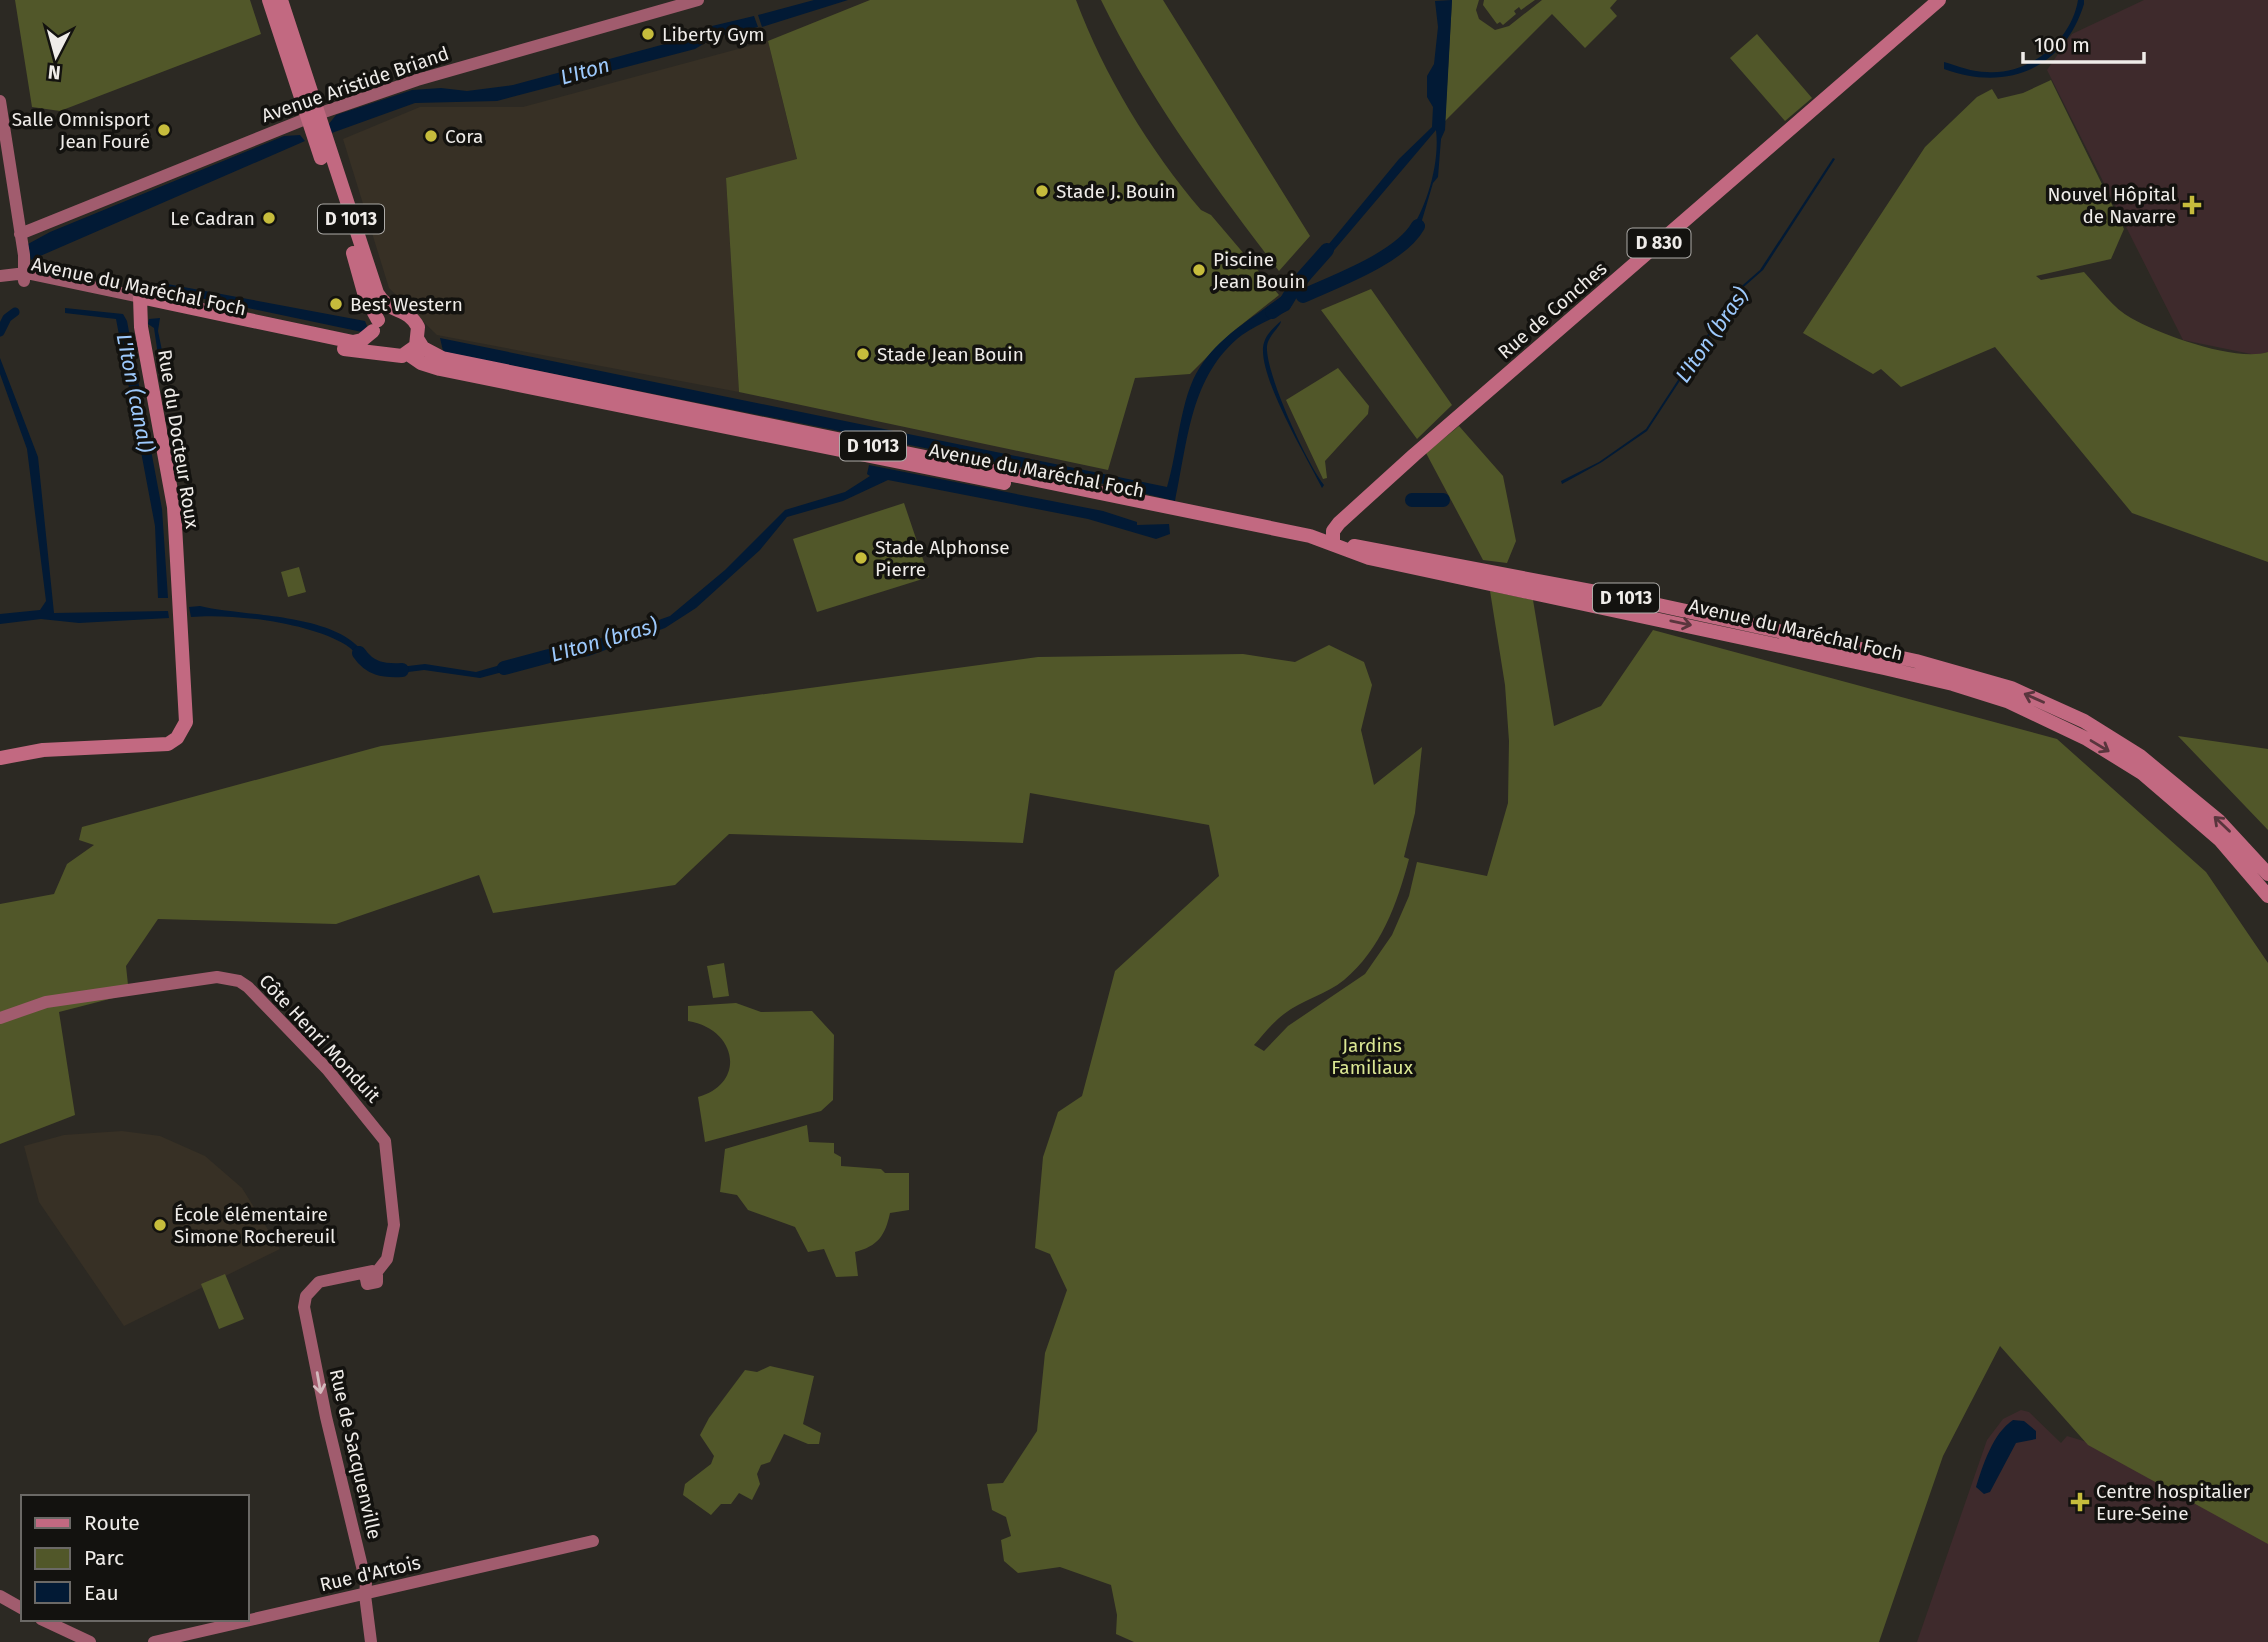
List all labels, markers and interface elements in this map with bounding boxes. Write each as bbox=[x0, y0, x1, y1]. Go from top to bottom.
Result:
north arrow bbox=[21, 21, 91, 91]
scale bar bbox=[2023, 21, 2144, 65]
place label: Liberty Gym bbox=[662, 23, 765, 46]
marker: Liberty Gym bbox=[640, 26, 656, 42]
text: 100 m bbox=[2034, 32, 2090, 58]
street label: Avenue Aristide Briand bbox=[258, 42, 452, 127]
water label: L'Iton bbox=[557, 52, 613, 90]
text: N bbox=[47, 60, 62, 85]
place label: Salle Omnisport Jean Fouré bbox=[12, 108, 150, 153]
marker: Salle Omnisport Jean Fouré bbox=[156, 122, 172, 138]
place label: Cora bbox=[445, 125, 483, 148]
marker: Cora bbox=[423, 128, 439, 144]
place label: Stade J. Bouin bbox=[1056, 180, 1176, 203]
marker: Stade J. Bouin bbox=[1034, 183, 1050, 199]
place label: Nouvel Hôpital de Navarre bbox=[2048, 183, 2176, 228]
marker: Nouvel Hôpital de Navarre bbox=[2182, 195, 2202, 215]
road number: D 1013 bbox=[318, 204, 384, 233]
place label: Le Cadran bbox=[170, 207, 255, 230]
marker: Le Cadran bbox=[261, 210, 277, 226]
road number: D 830 bbox=[1628, 229, 1690, 258]
place label: Piscine Jean Bouin bbox=[1213, 248, 1306, 293]
street label: Avenue du Maréchal Foch bbox=[30, 253, 248, 320]
street label: Rue de Conches bbox=[1493, 257, 1612, 364]
marker: Piscine Jean Bouin bbox=[1191, 262, 1207, 278]
water label: L'Iton (bras) bbox=[1670, 282, 1754, 388]
place label: Best Western bbox=[350, 293, 463, 316]
marker: Best Western bbox=[328, 296, 344, 312]
water label: L'Iton (canal) bbox=[111, 331, 159, 455]
place label: Stade Jean Bouin bbox=[877, 343, 1024, 366]
marker: Stade Jean Bouin bbox=[855, 346, 871, 362]
street label: Rue du Docteur Roux bbox=[153, 348, 204, 531]
road number: D 1013 bbox=[840, 432, 906, 461]
street label: Avenue du Maréchal Foch bbox=[927, 438, 1146, 503]
place label: Stade Alphonse Pierre bbox=[875, 536, 1010, 581]
marker: Stade Alphonse Pierre bbox=[853, 550, 869, 566]
road number: D 1013 bbox=[1593, 584, 1659, 612]
street label: Avenue du Maréchal Foch bbox=[1687, 594, 1905, 665]
water label: L'Iton (bras) bbox=[547, 612, 661, 668]
one-way arrow bbox=[1669, 616, 1692, 630]
one-way arrow bbox=[2024, 691, 2045, 704]
one-way arrow bbox=[2089, 740, 2109, 754]
one-way arrow bbox=[2214, 815, 2231, 832]
street label: Côte Henri Monduit bbox=[254, 969, 385, 1107]
park label: Jardins Familiaux bbox=[1331, 1034, 1414, 1079]
place label: École élémentaire Simone Rochereuil bbox=[174, 1203, 336, 1248]
marker: École élémentaire Simone Rochereuil bbox=[152, 1217, 168, 1233]
street label: Rue de Sacquenville bbox=[325, 1367, 386, 1541]
one-way arrow bbox=[313, 1371, 326, 1394]
place label: Centre hospitalier Eure-Seine bbox=[2096, 1480, 2251, 1525]
marker: Centre hospitalier Eure-Seine bbox=[2070, 1492, 2090, 1512]
legend bbox=[21, 1495, 248, 1621]
text: Route bbox=[84, 1510, 140, 1536]
text: Parc bbox=[84, 1545, 124, 1571]
street label: Rue d'Artois bbox=[317, 1551, 423, 1596]
text: Eau bbox=[84, 1580, 119, 1606]

